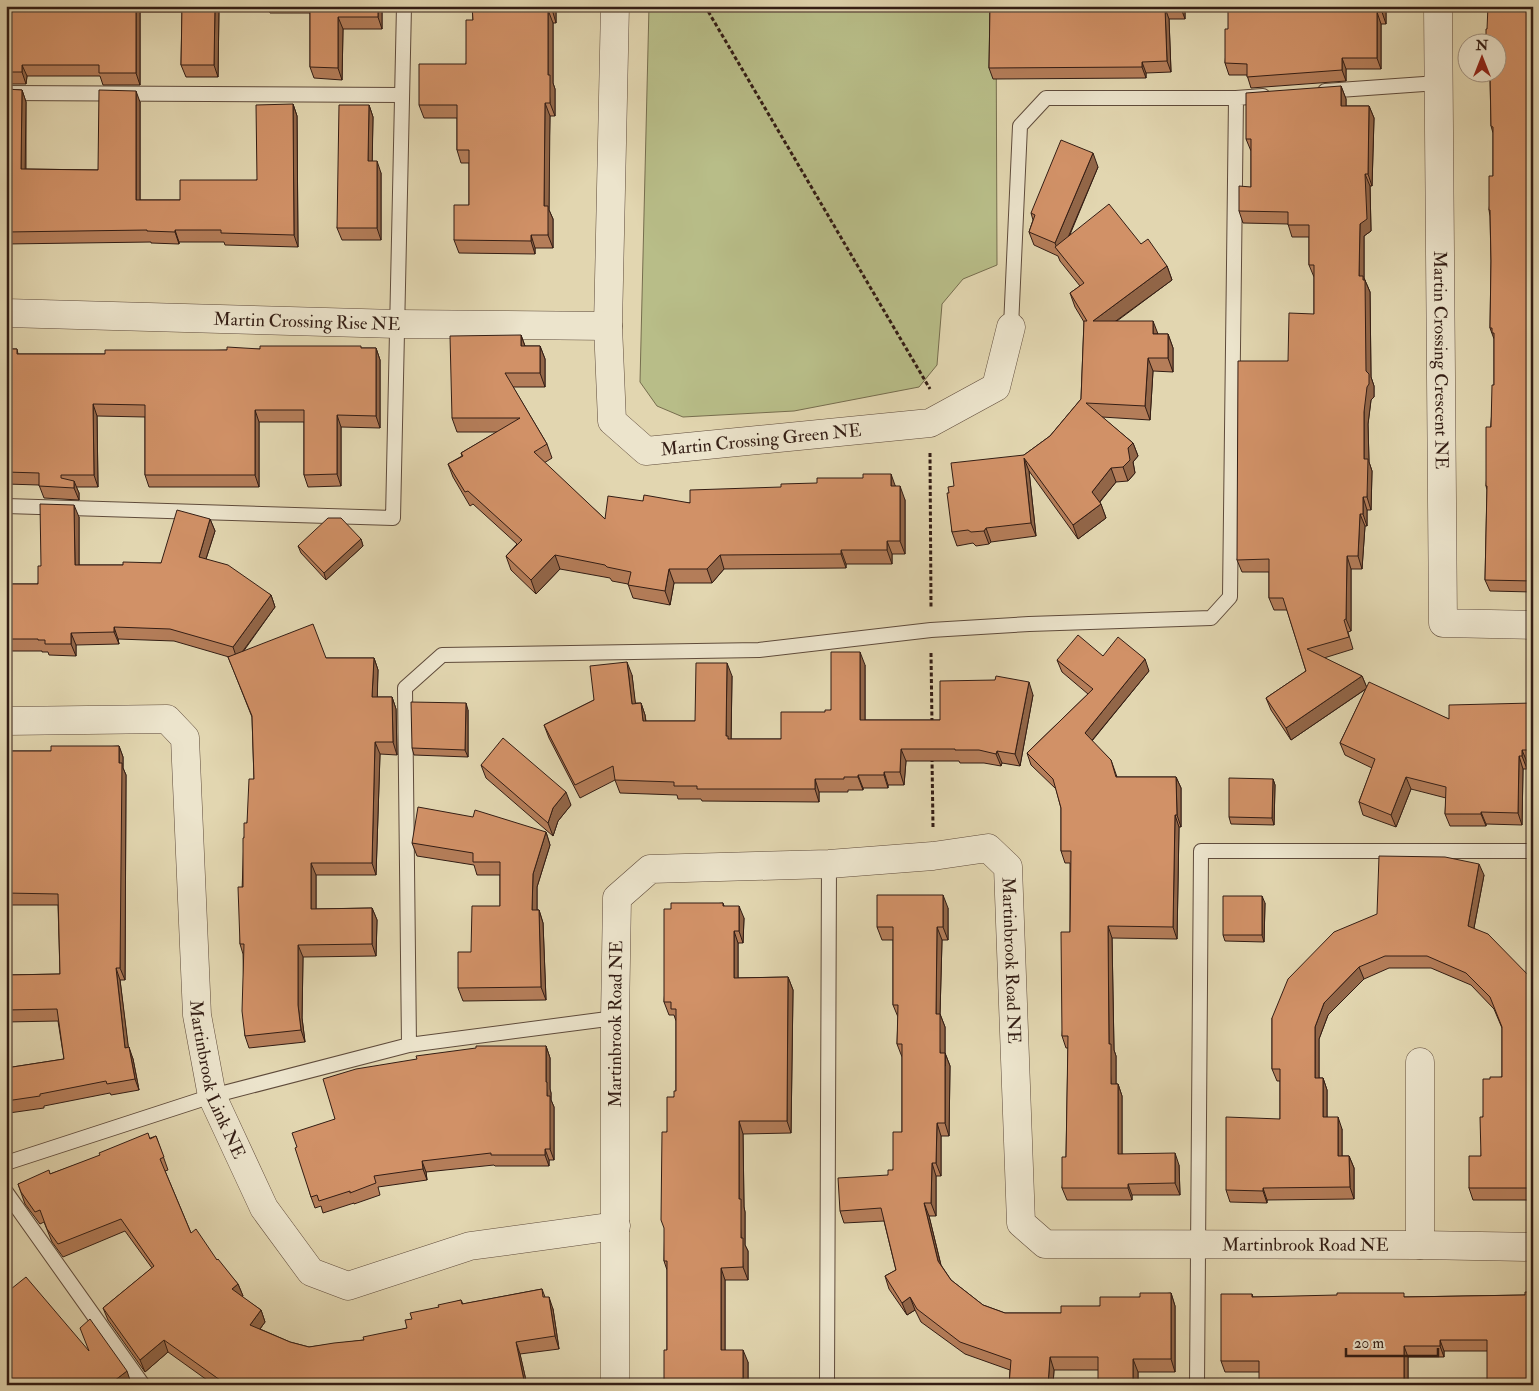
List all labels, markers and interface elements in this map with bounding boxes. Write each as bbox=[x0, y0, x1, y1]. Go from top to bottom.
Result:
north arrow bbox=[1456, 32, 1506, 82]
text: N bbox=[1475, 37, 1489, 54]
street label: Martin Crossing Crescent NE bbox=[1428, 251, 1453, 469]
street label: Martin Crossing Rise NE bbox=[213, 308, 401, 336]
street label: Martin Crossing Green NE bbox=[660, 419, 862, 462]
street label: Martinbrook Road NE bbox=[996, 877, 1025, 1044]
street label: Martinbrook Road NE bbox=[604, 940, 628, 1107]
street label: Martinbrook Link NE bbox=[184, 1000, 251, 1162]
street label: Martinbrook Road NE bbox=[1222, 1233, 1389, 1257]
scale bar bbox=[1346, 1326, 1439, 1358]
text: 20 m bbox=[1354, 1334, 1384, 1353]

